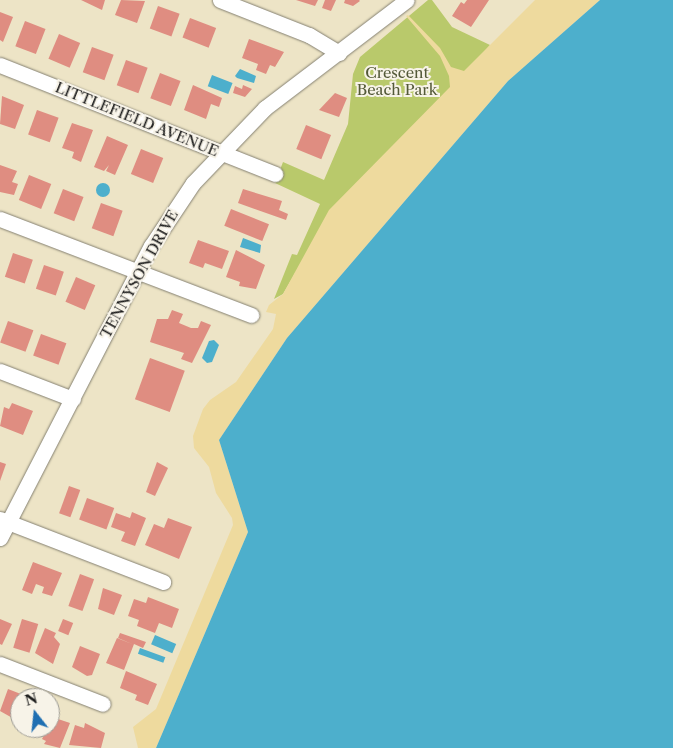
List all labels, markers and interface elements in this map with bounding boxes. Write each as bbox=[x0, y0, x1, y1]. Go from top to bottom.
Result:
park label: Crescent Beach Park bbox=[357, 63, 437, 98]
street label: LITTLEFIELD AVENUE bbox=[52, 78, 222, 160]
street label: TENNYSON DRIVE bbox=[96, 207, 182, 341]
north arrow bbox=[10, 688, 60, 738]
text: N bbox=[23, 689, 39, 710]

